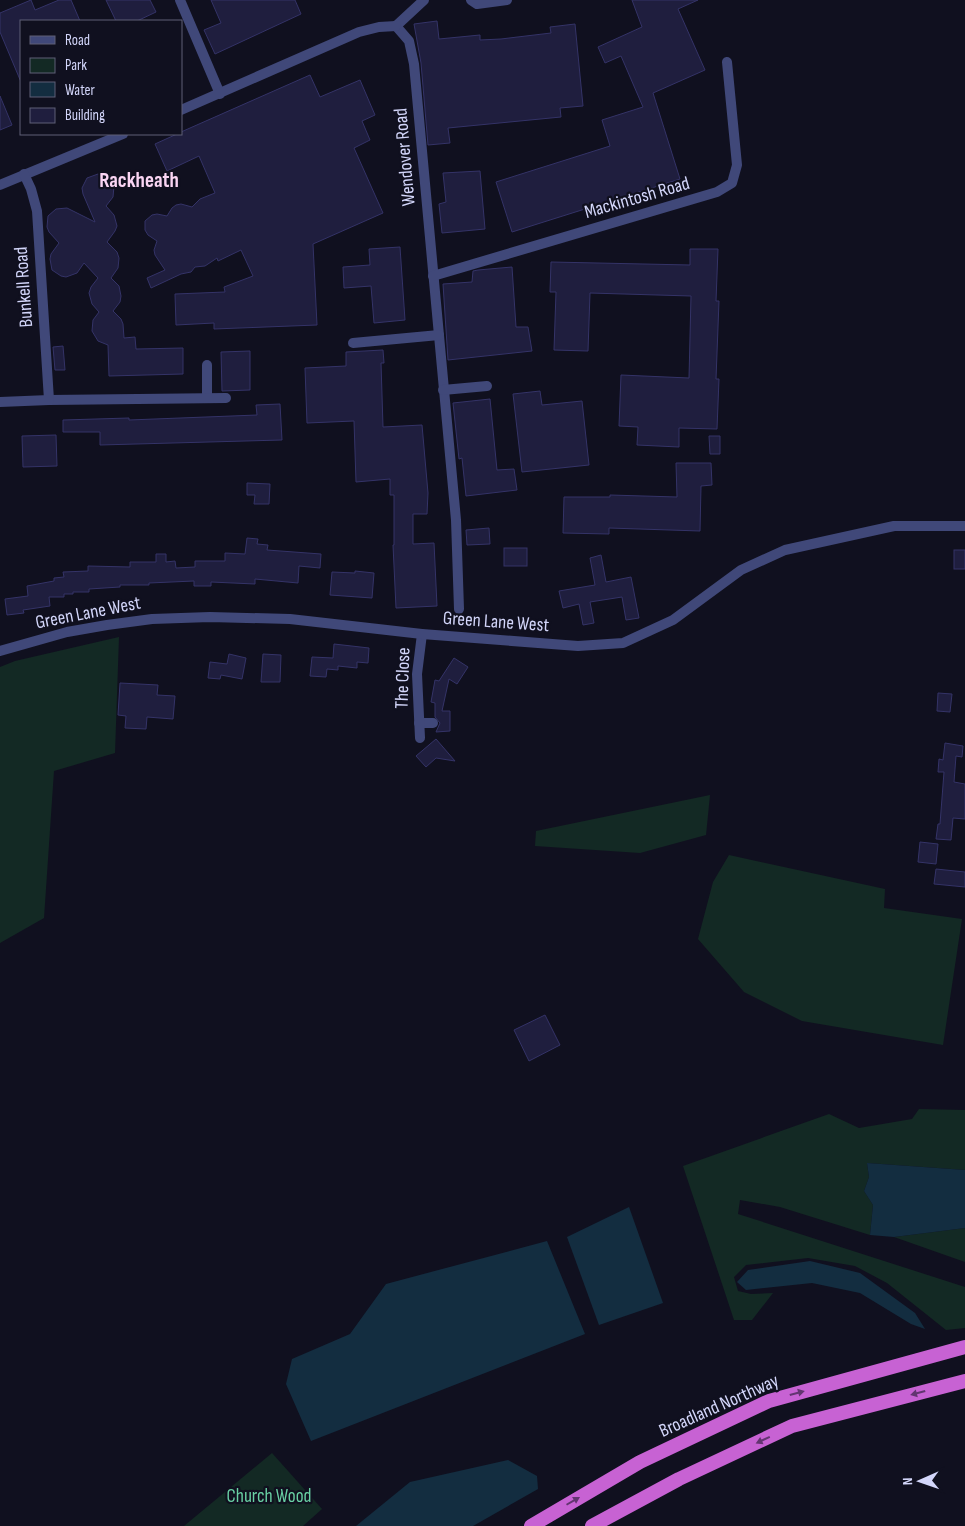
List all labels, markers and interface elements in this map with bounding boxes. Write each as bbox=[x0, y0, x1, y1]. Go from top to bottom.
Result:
legend bbox=[20, 20, 182, 135]
text: Road bbox=[65, 31, 90, 50]
text: Park bbox=[65, 56, 87, 75]
text: Water bbox=[65, 81, 96, 100]
text: Building bbox=[65, 106, 105, 125]
street label: Wendover Road bbox=[389, 107, 421, 207]
district label: Rackheath bbox=[99, 168, 179, 193]
street label: Mackintosh Road bbox=[582, 172, 692, 224]
street label: Bunkell Road bbox=[10, 246, 38, 328]
street label: Green Lane West bbox=[34, 592, 143, 634]
street label: Green Lane West bbox=[442, 607, 550, 637]
street label: The Close bbox=[390, 647, 416, 709]
street label: Broadland Northway bbox=[656, 1369, 783, 1443]
one-way arrow bbox=[790, 1389, 805, 1397]
one-way arrow bbox=[910, 1389, 925, 1397]
one-way arrow bbox=[756, 1436, 770, 1444]
north arrow bbox=[895, 1456, 945, 1506]
text: N bbox=[899, 1477, 916, 1485]
park label: Church Wood bbox=[227, 1485, 311, 1508]
one-way arrow bbox=[566, 1497, 579, 1506]

